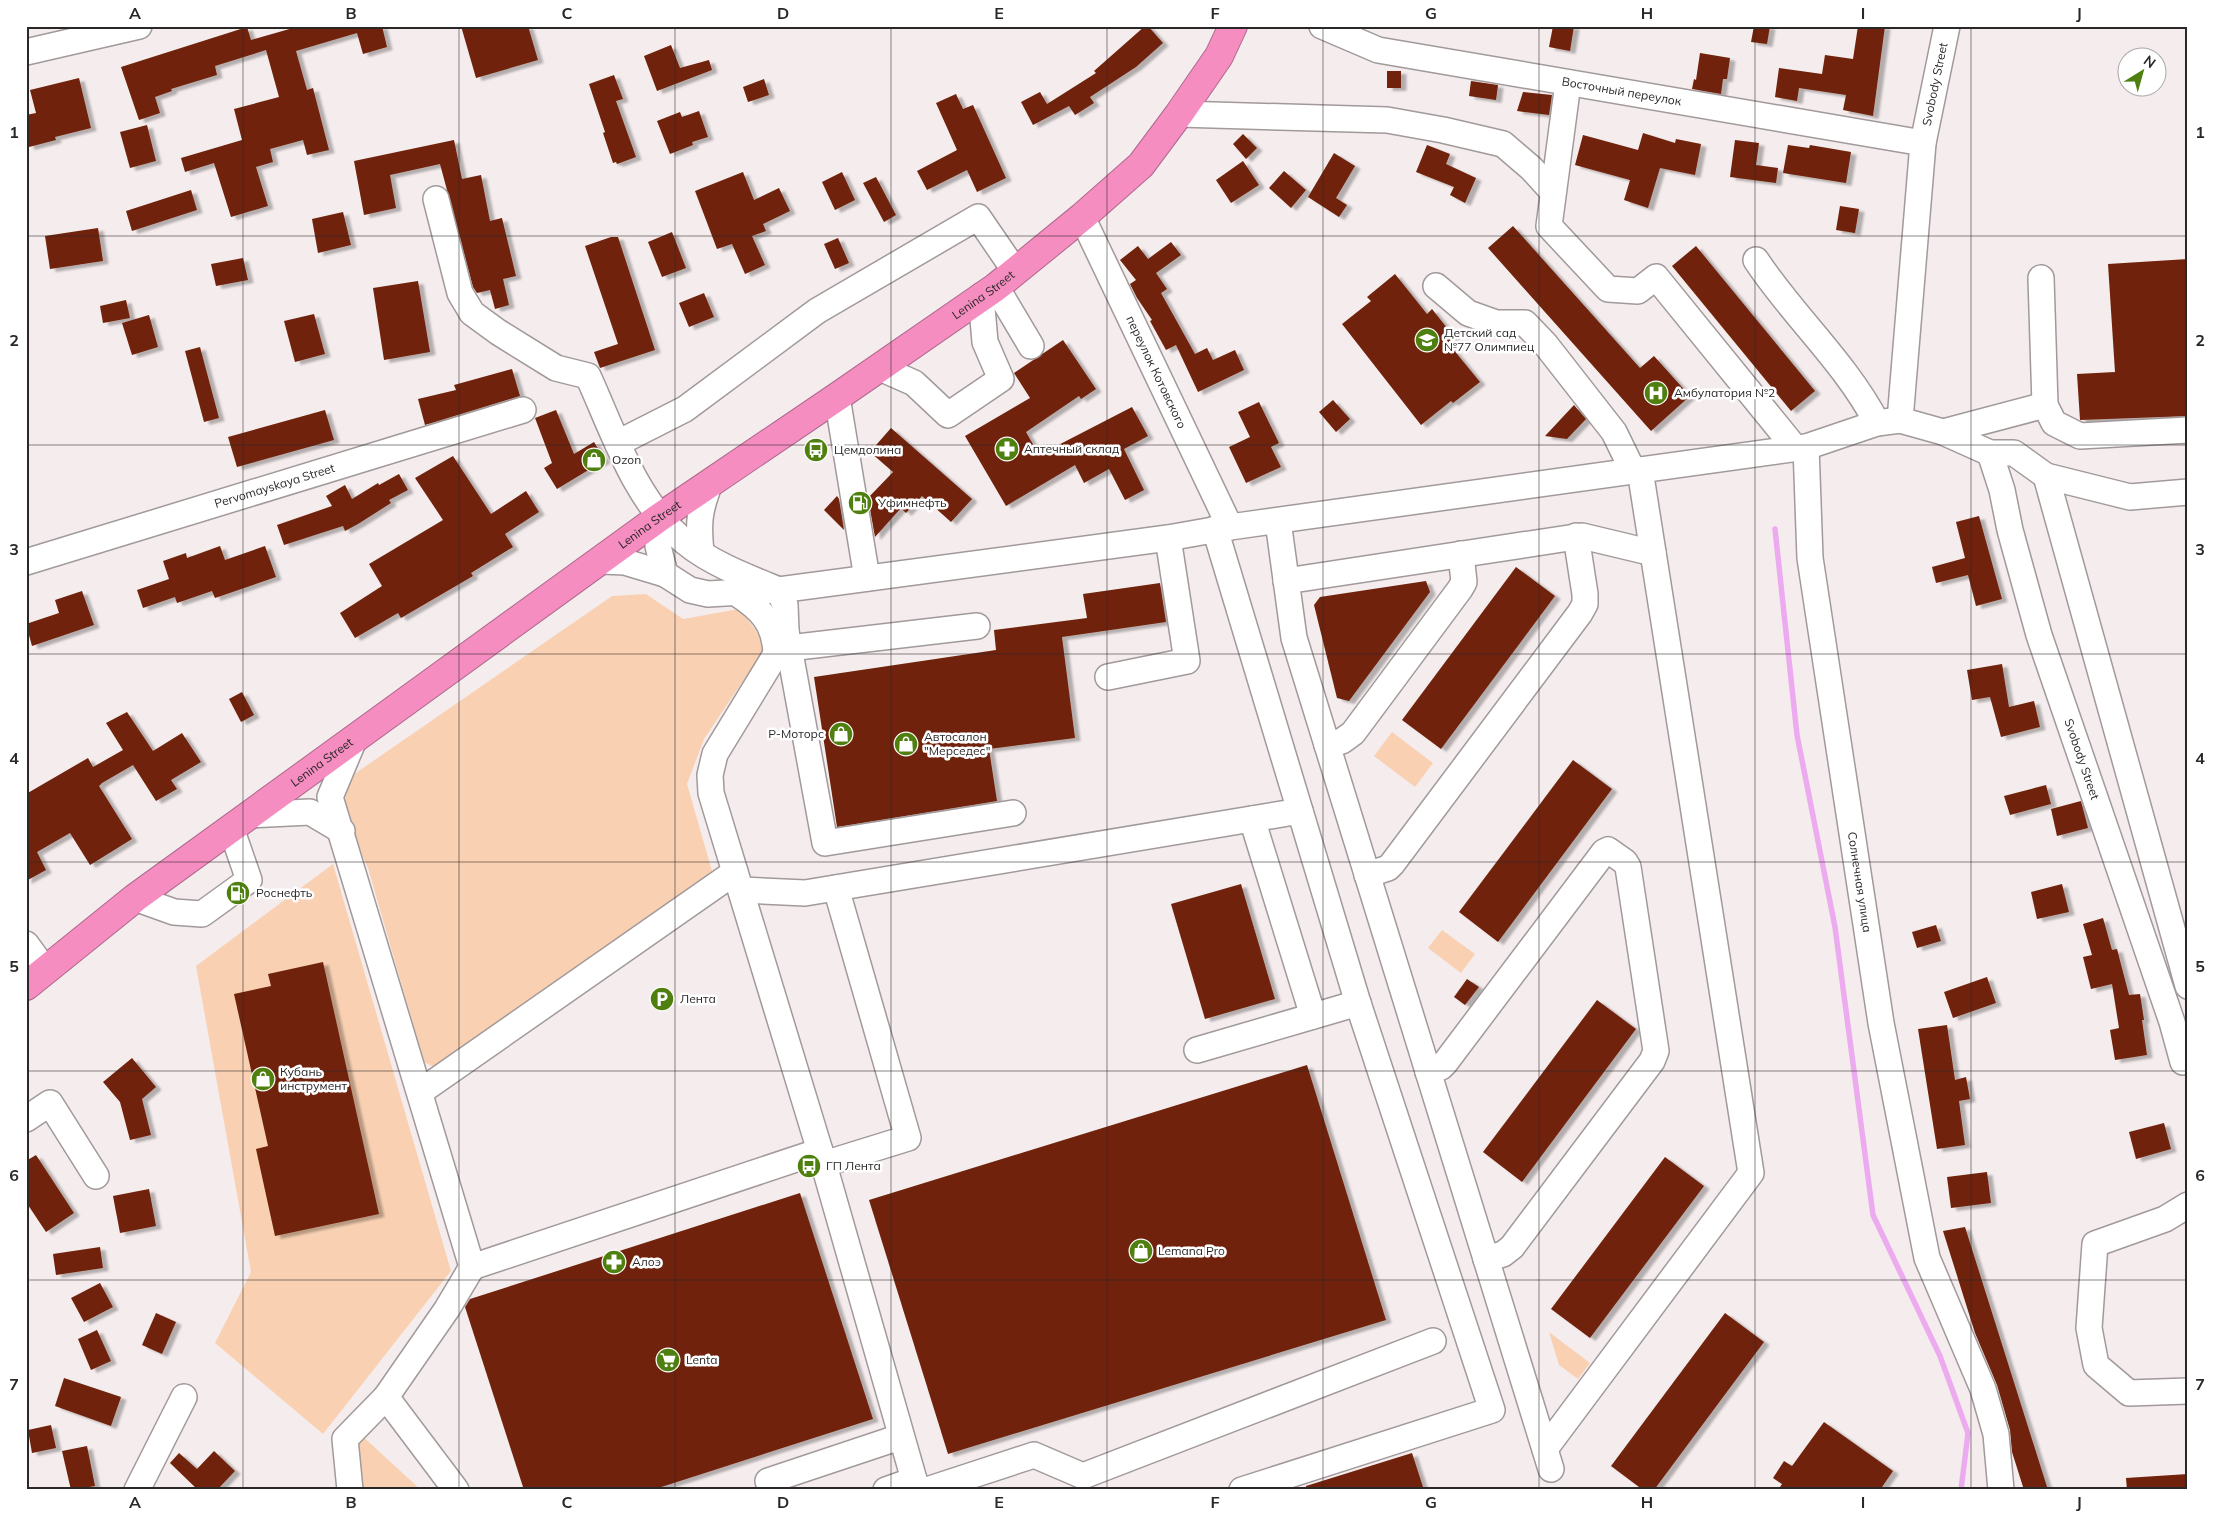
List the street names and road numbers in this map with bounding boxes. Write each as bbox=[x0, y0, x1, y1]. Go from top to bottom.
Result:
street label: Svobody Street bbox=[1919, 41, 1950, 127]
street label: Восточный переулок bbox=[1561, 73, 1683, 109]
street label: Lenina Street bbox=[949, 267, 1017, 322]
street label: переулок Котовского bbox=[1123, 313, 1190, 431]
street label: Pervomayskaya Street bbox=[213, 460, 336, 511]
street label: Lenina Street bbox=[615, 497, 684, 552]
street label: Svobody Street bbox=[2061, 717, 2103, 802]
street label: Lenina Street bbox=[287, 734, 356, 790]
street label: Солнечная улица bbox=[1845, 831, 1875, 934]

